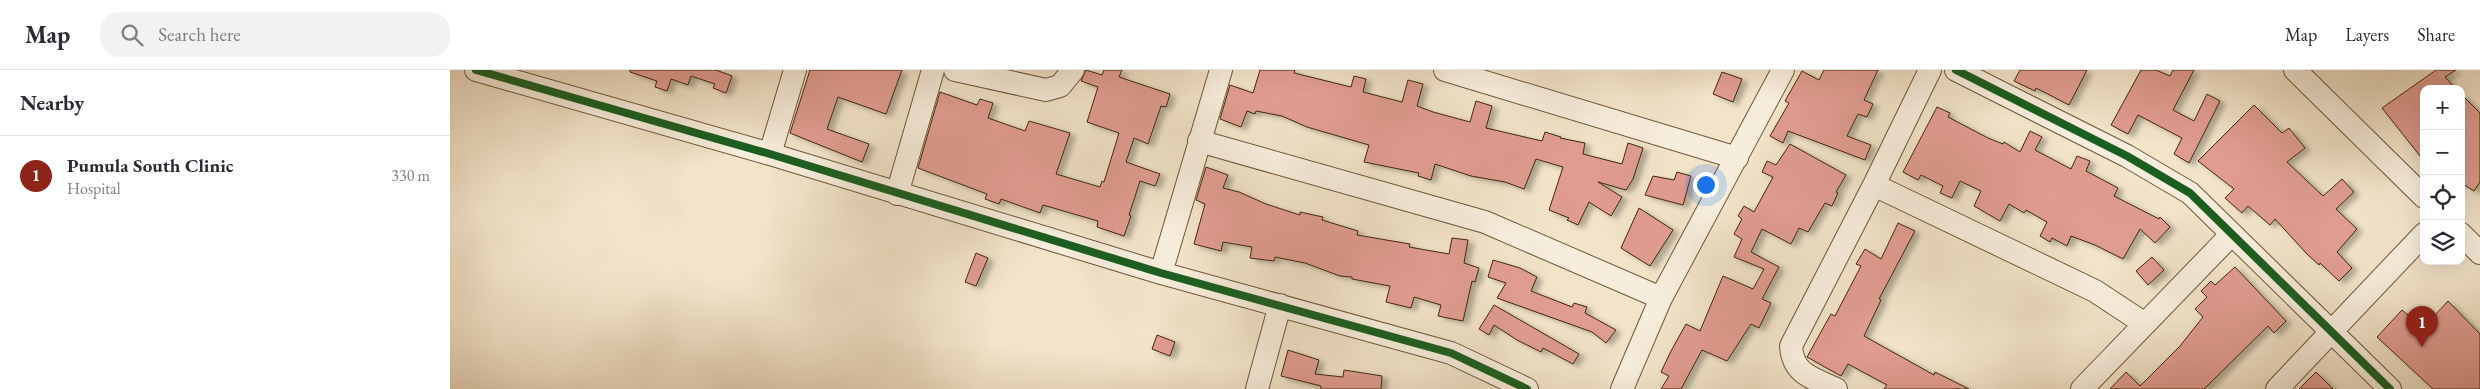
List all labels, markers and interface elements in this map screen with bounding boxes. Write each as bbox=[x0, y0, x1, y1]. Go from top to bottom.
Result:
search box bbox=[100, 12, 450, 57]
text: Map bbox=[25, 19, 70, 50]
icon: search bbox=[118, 21, 146, 49]
text: Search here bbox=[158, 22, 241, 47]
text: Map bbox=[2285, 23, 2317, 46]
text: Layers bbox=[2345, 23, 2389, 46]
text: Share bbox=[2417, 23, 2455, 46]
map controls bbox=[2420, 85, 2465, 265]
button: + bbox=[2420, 85, 2465, 130]
text: Nearby bbox=[20, 89, 84, 116]
button: − bbox=[2420, 130, 2465, 175]
text: Pumula South Clinic bbox=[67, 153, 234, 178]
text: 1 bbox=[32, 165, 40, 186]
text: 330 m bbox=[391, 165, 430, 186]
your location bbox=[1693, 172, 1719, 198]
button: locate bbox=[2420, 175, 2465, 220]
text: Hospital bbox=[67, 178, 121, 199]
button: layers bbox=[2420, 220, 2465, 265]
pin: 1 bbox=[2406, 306, 2438, 347]

